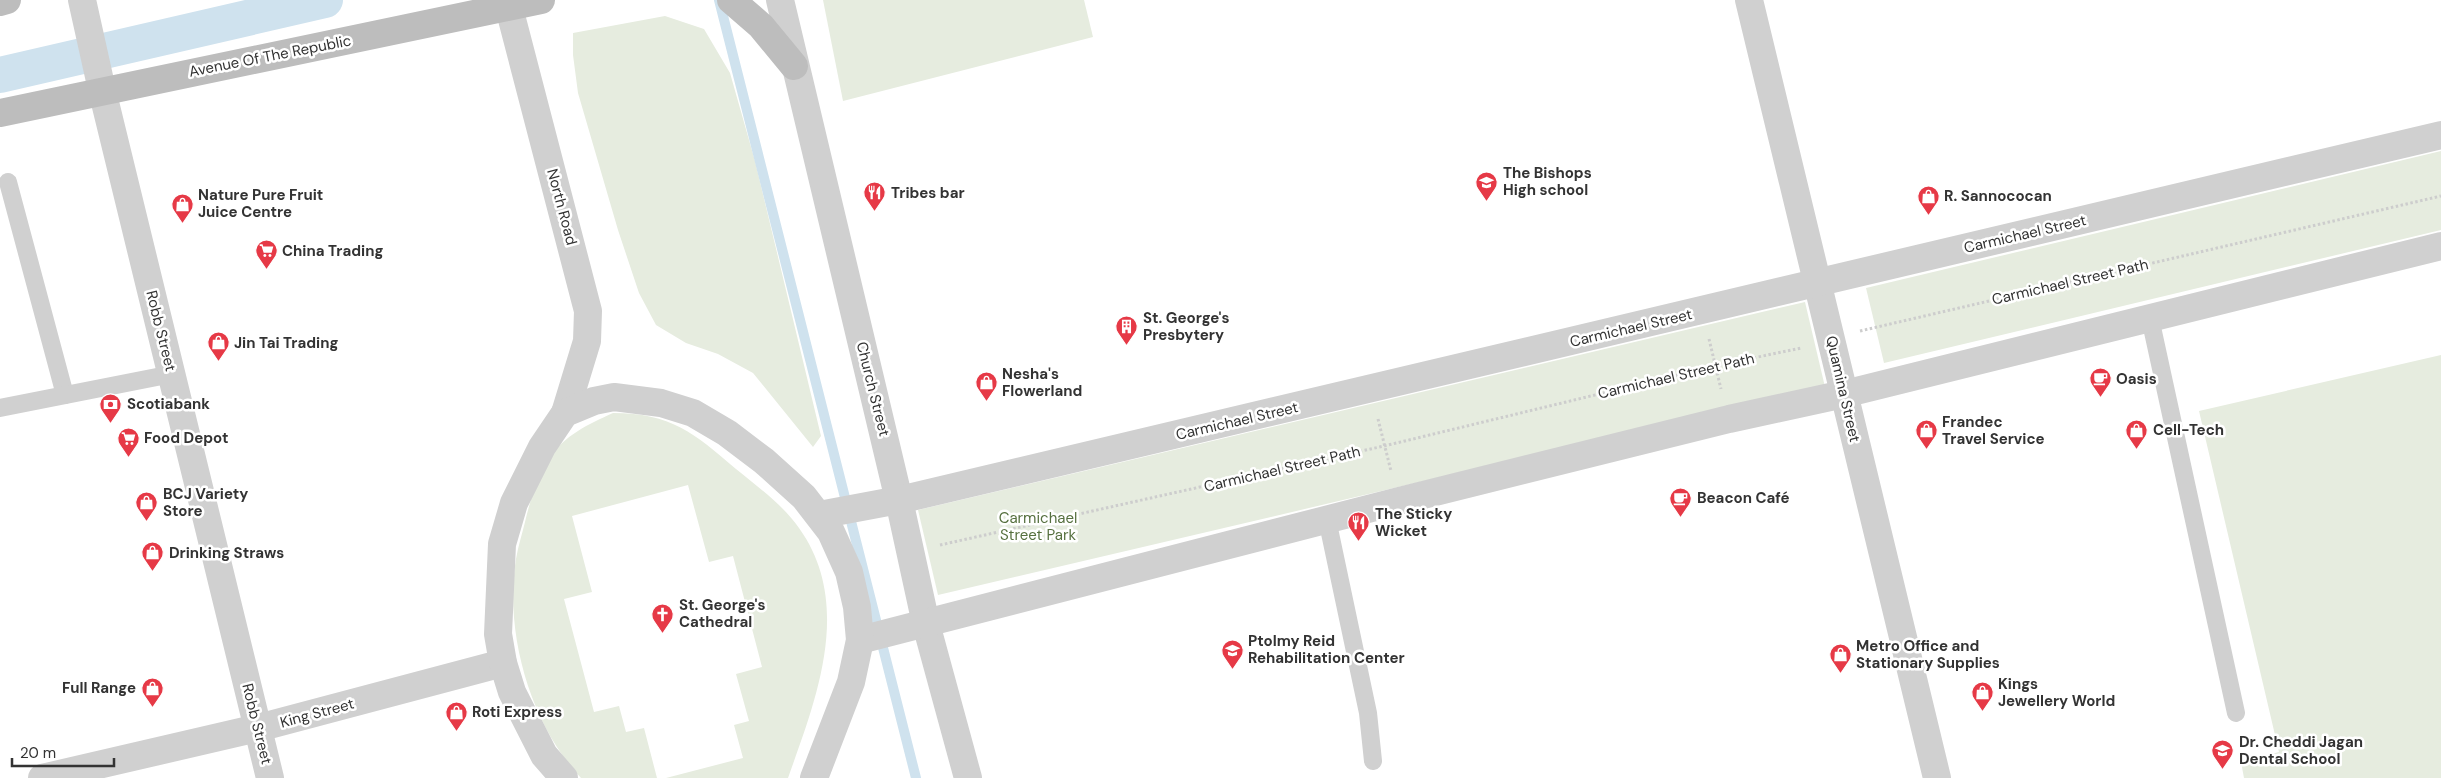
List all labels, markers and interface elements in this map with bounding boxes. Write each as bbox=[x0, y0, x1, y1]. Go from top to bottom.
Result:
street label: Avenue Of The Republic bbox=[187, 30, 353, 82]
place label: The Bishops High school bbox=[1503, 163, 1592, 200]
street label: North Road bbox=[542, 167, 582, 247]
school or university icon: The Bishops High school bbox=[1475, 170, 1499, 201]
restaurant icon: Tribes bar bbox=[863, 181, 887, 212]
place label: Tribes bar bbox=[891, 183, 965, 203]
shop icon: R. Sannococan bbox=[1916, 184, 1940, 215]
place label: Nature Pure Fruit Juice Centre bbox=[198, 185, 323, 222]
place label: R. Sannococan bbox=[1944, 186, 2052, 206]
shop icon: Nature Pure Fruit Juice Centre bbox=[170, 192, 194, 223]
street label: Carmichael Street bbox=[1962, 210, 2088, 258]
supermarket icon: China Trading bbox=[254, 239, 278, 270]
place label: China Trading bbox=[282, 241, 383, 261]
street label: Carmichael Street Path bbox=[1990, 254, 2150, 310]
street label: Robb Street bbox=[141, 288, 181, 374]
street label: Carmichael Street bbox=[1568, 304, 1694, 352]
place label: St. George's Presbytery bbox=[1143, 308, 1229, 345]
building icon: St. George's Presbytery bbox=[1115, 315, 1139, 346]
shop icon: Jin Tai Trading bbox=[206, 331, 230, 362]
place label: Jin Tai Trading bbox=[234, 333, 338, 353]
street label: Quamina Street bbox=[1821, 334, 1865, 444]
street label: Church Street bbox=[852, 340, 894, 439]
street label: Carmichael Street Path bbox=[1596, 348, 1756, 404]
place label: Nesha's Flowerland bbox=[1002, 364, 1082, 401]
cafe icon: Oasis bbox=[2088, 367, 2112, 398]
place label: Oasis bbox=[2116, 369, 2157, 389]
shop icon: Nesha's Flowerland bbox=[974, 371, 998, 402]
bank icon: Scotiabank bbox=[99, 392, 123, 423]
place label: Scotiabank bbox=[127, 394, 210, 414]
street label: Carmichael Street bbox=[1174, 397, 1300, 445]
place label: Frandec Travel Service bbox=[1942, 412, 2045, 449]
shop icon: Cell-Tech bbox=[2125, 418, 2149, 449]
shop icon: Frandec Travel Service bbox=[1914, 419, 1938, 450]
place label: Cell-Tech bbox=[2153, 420, 2224, 440]
supermarket icon: Food Depot bbox=[116, 426, 140, 457]
place label: Food Depot bbox=[144, 428, 228, 448]
street label: Carmichael Street Path bbox=[1202, 441, 1362, 497]
place label: BCJ Variety Store bbox=[163, 484, 248, 521]
cafe icon: Beacon Café bbox=[1669, 486, 1693, 517]
place label: Beacon Café bbox=[1697, 488, 1790, 508]
shop icon: BCJ Variety Store bbox=[135, 491, 159, 522]
place label: The Sticky Wicket bbox=[1375, 504, 1452, 541]
park label: Carmichael Street Park bbox=[999, 508, 1077, 545]
restaurant icon: The Sticky Wicket bbox=[1347, 511, 1371, 542]
shop icon: Drinking Straws bbox=[141, 541, 165, 572]
place label: Drinking Straws bbox=[169, 543, 284, 563]
place label: St. George's Cathedral bbox=[679, 595, 765, 632]
church icon: St. George's Cathedral bbox=[651, 602, 675, 633]
place label: Ptolmy Reid Rehabilitation Center bbox=[1248, 631, 1405, 668]
place label: Metro Office and Stationary Supplies bbox=[1856, 636, 2000, 673]
school or university icon: Ptolmy Reid Rehabilitation Center bbox=[1220, 638, 1244, 669]
shop icon: Metro Office and Stationary Supplies bbox=[1828, 643, 1852, 674]
place label: Kings Jewellery World bbox=[1998, 674, 2115, 711]
shop icon: Full Range bbox=[140, 676, 164, 707]
place label: Full Range bbox=[62, 678, 136, 698]
street label: Robb Street bbox=[237, 681, 277, 767]
shop icon: Kings Jewellery World bbox=[1970, 681, 1994, 712]
street label: King Street bbox=[278, 693, 356, 732]
shop icon: Roti Express bbox=[444, 700, 468, 731]
place label: Roti Express bbox=[472, 702, 562, 722]
place label: Dr. Cheddi Jagan Dental School bbox=[2239, 732, 2363, 769]
scale bar bbox=[12, 736, 115, 768]
school or university icon: Dr. Cheddi Jagan Dental School bbox=[2211, 739, 2235, 770]
text: 20 m bbox=[20, 743, 56, 763]

